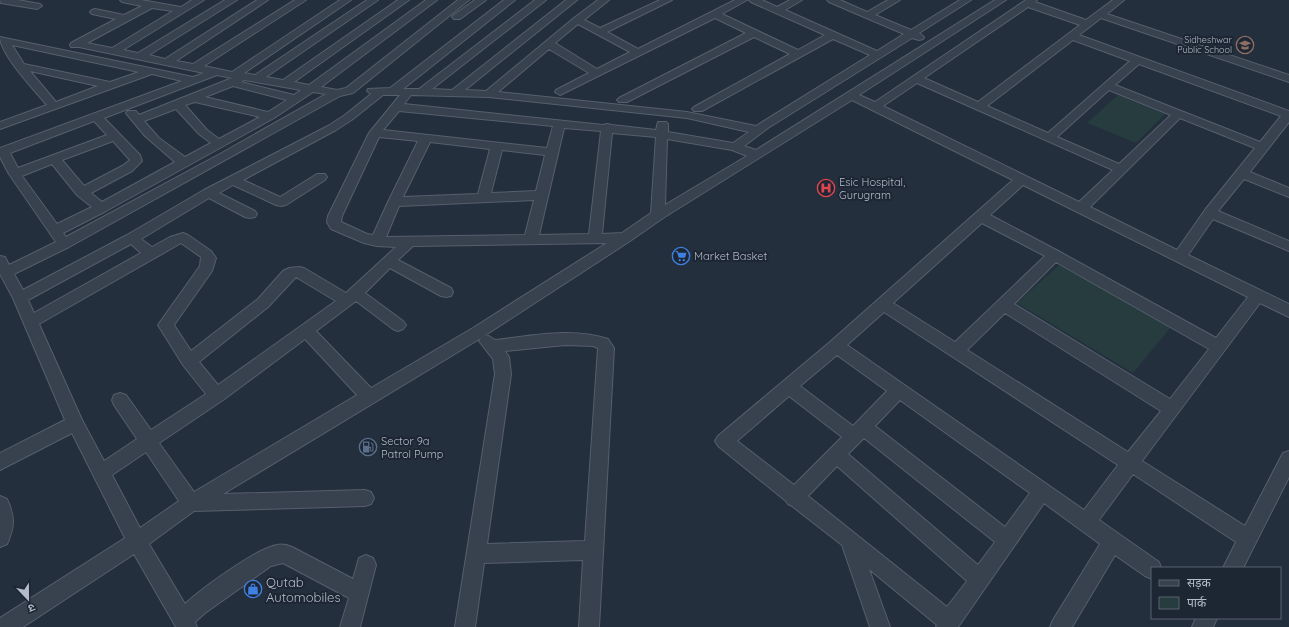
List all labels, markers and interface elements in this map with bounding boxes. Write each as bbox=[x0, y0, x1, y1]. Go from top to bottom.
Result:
place label: Sidheshwar Public School bbox=[1177, 34, 1233, 55]
school or university icon: Sidheshwar Public School bbox=[1235, 35, 1255, 55]
place label: Esic Hospital, Gurugram bbox=[839, 175, 905, 202]
hospital icon: Esic Hospital, Gurugram bbox=[816, 178, 836, 198]
supermarket icon: Market Basket bbox=[671, 246, 691, 266]
place label: Market Basket bbox=[694, 249, 767, 263]
place label: Sector 9a Patrol Pump bbox=[381, 434, 444, 461]
fuel station icon: Sector 9a Patrol Pump bbox=[358, 437, 378, 457]
legend bbox=[1151, 567, 1281, 619]
place label: Qutab Automobiles bbox=[266, 574, 341, 605]
text: सड़क bbox=[1187, 575, 1212, 590]
north arrow bbox=[8, 579, 48, 619]
shop icon: Qutab Automobiles bbox=[243, 579, 263, 599]
text: पार्क bbox=[1187, 595, 1207, 610]
text: उ bbox=[26, 601, 37, 616]

